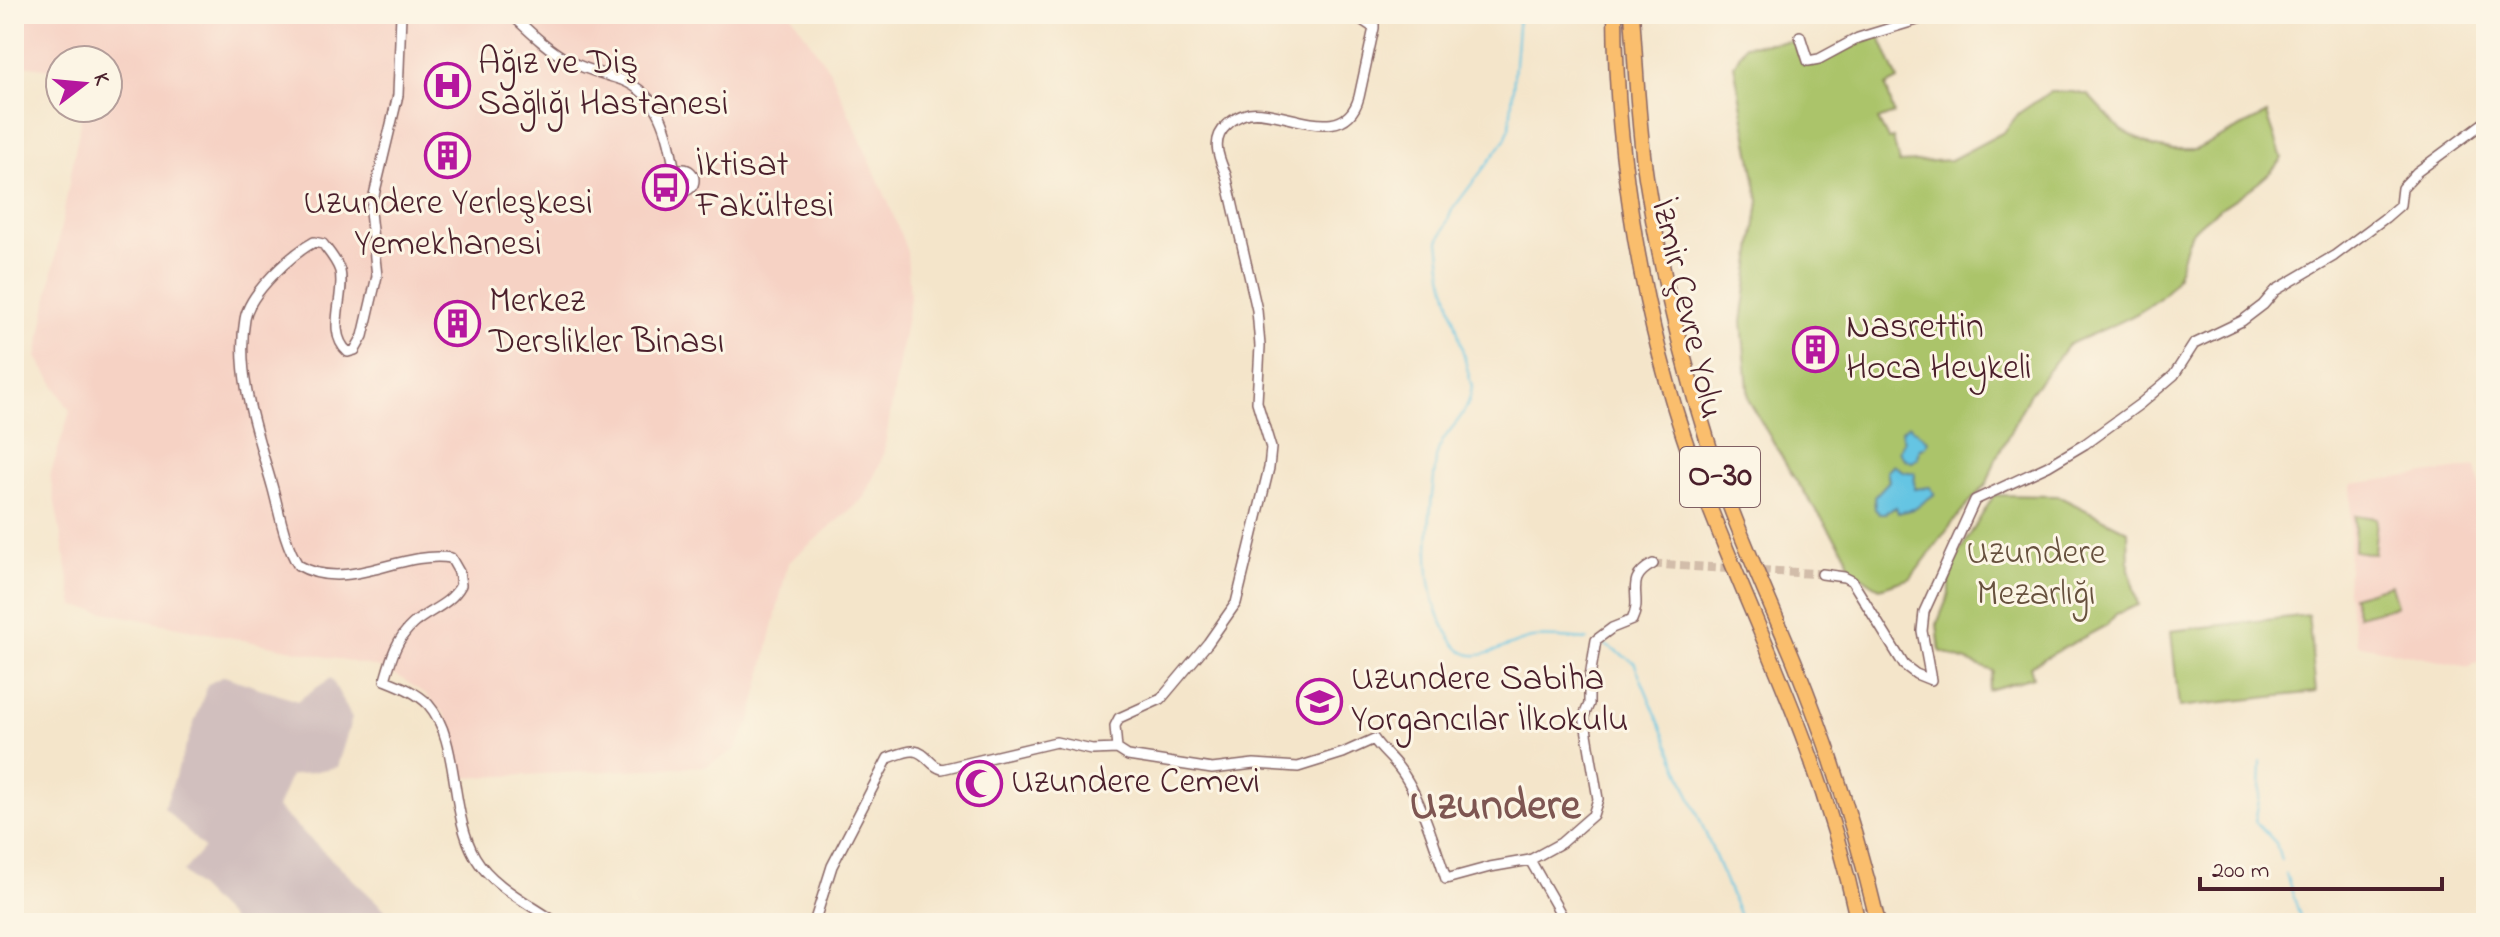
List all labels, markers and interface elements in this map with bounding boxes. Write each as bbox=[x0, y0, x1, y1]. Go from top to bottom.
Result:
place label: Ağız ve Diş Sağlığı Hastanesi bbox=[478, 38, 728, 132]
north arrow bbox=[44, 44, 124, 124]
hospital icon: Ağız ve Diş Sağlığı Hastanesi bbox=[423, 61, 471, 109]
text: K bbox=[83, 70, 118, 90]
building icon: Uzundere Yerleşkesi Yemekhanesi bbox=[424, 131, 472, 179]
place label: İktisat Fakültesi bbox=[695, 140, 834, 234]
bus stop icon: İktisat Fakültesi bbox=[641, 163, 689, 211]
place label: Uzundere Yerleşkesi Yemekhanesi bbox=[303, 178, 593, 272]
street label: İzmir Çevre Yolu bbox=[1635, 194, 1737, 424]
place label: Merkez Derslikler Binası bbox=[488, 276, 724, 370]
building icon: Merkez Derslikler Binası bbox=[434, 299, 482, 347]
place label: Nasrettin Hoca Heykeli bbox=[1846, 302, 2032, 396]
building icon: Nasrettin Hoca Heykeli bbox=[1791, 325, 1839, 373]
road number: O-30 bbox=[1680, 447, 1760, 507]
park label: Uzundere Mezarlığı bbox=[1966, 528, 2107, 622]
place label: Uzundere Sabiha Yorgancılar İlkokulu bbox=[1351, 654, 1629, 748]
school or university icon: Uzundere Sabiha Yorgancılar İlkokulu bbox=[1296, 677, 1344, 725]
place label: Uzundere Cemevi bbox=[1011, 757, 1260, 810]
mosque icon: Uzundere Cemevi bbox=[956, 759, 1004, 807]
district label: Uzundere bbox=[1410, 775, 1582, 839]
scale bar bbox=[2200, 841, 2442, 891]
text: 200 m bbox=[2212, 854, 2269, 889]

